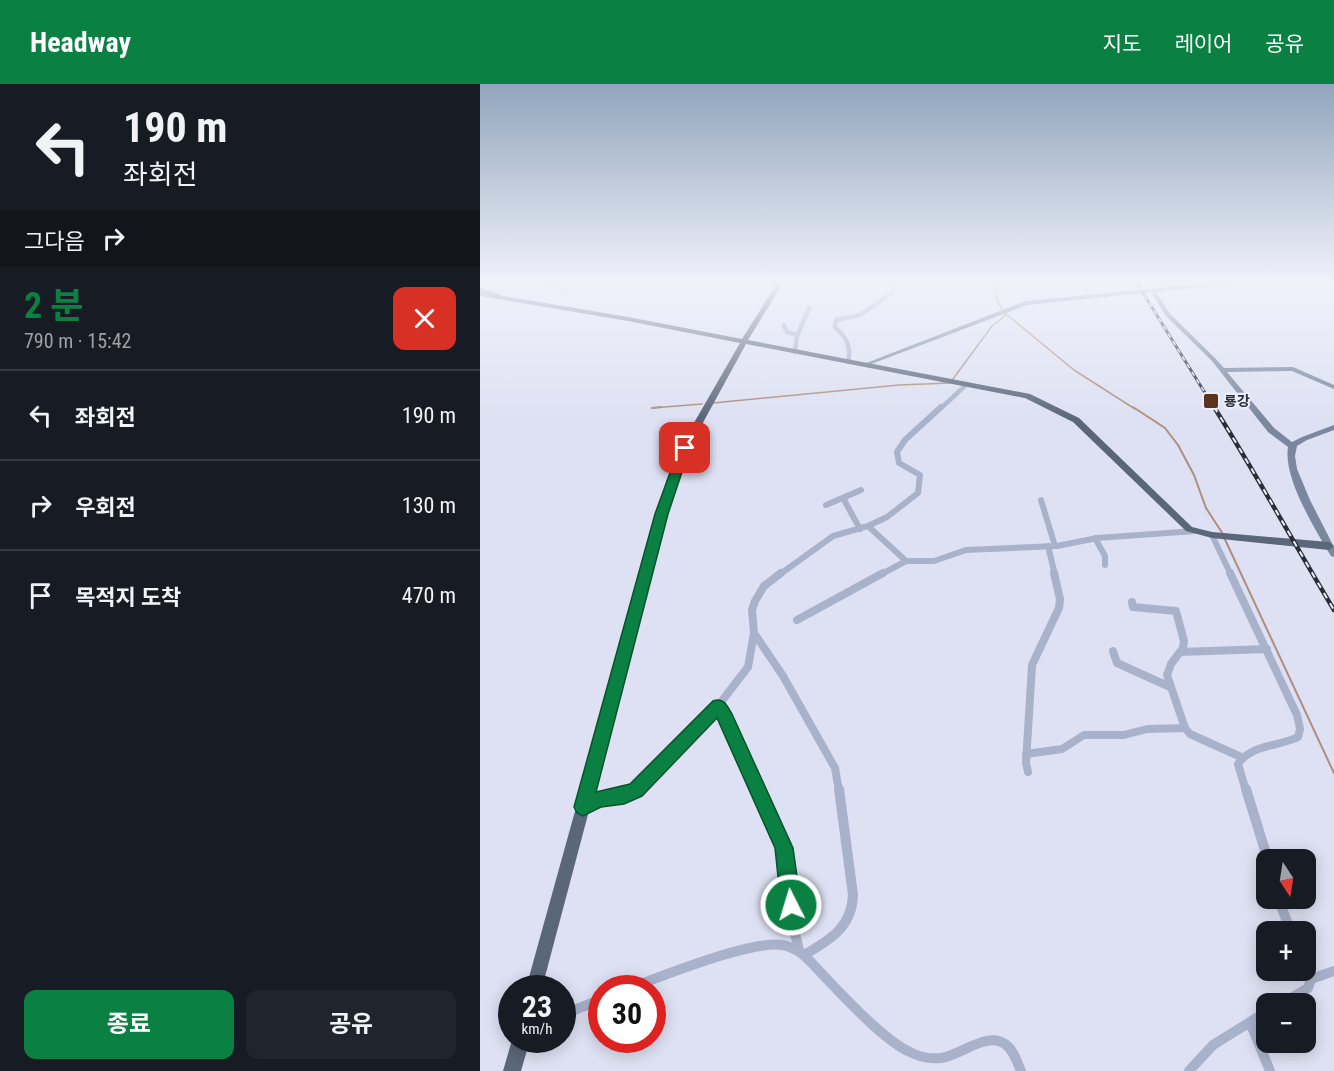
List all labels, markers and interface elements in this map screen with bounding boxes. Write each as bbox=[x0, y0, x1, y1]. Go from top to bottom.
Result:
text: Headway bbox=[30, 26, 131, 59]
text: 지도 bbox=[1103, 32, 1141, 56]
text: 레이어 bbox=[1174, 32, 1232, 56]
text: 공유 bbox=[1265, 32, 1304, 56]
text: 190 m bbox=[123, 103, 228, 152]
icon: left bbox=[24, 108, 102, 186]
text: 좌회전 bbox=[123, 159, 198, 191]
icon: right bbox=[97, 222, 130, 255]
text: 그다음 bbox=[24, 229, 85, 254]
text: 2 분 bbox=[24, 285, 84, 327]
button: close bbox=[393, 287, 456, 350]
text: 790 m · 15:42 bbox=[24, 329, 131, 353]
marker: 룡강 bbox=[1202, 392, 1220, 410]
place label: 룡강 bbox=[1224, 393, 1250, 409]
icon: left bbox=[24, 399, 57, 432]
text: 190 m bbox=[402, 403, 456, 428]
text: 좌회전 bbox=[75, 405, 136, 430]
pin bbox=[659, 422, 710, 473]
icon: arrive bbox=[668, 431, 701, 464]
icon: right bbox=[24, 489, 57, 522]
text: 130 m bbox=[402, 493, 456, 518]
text: 우회전 bbox=[75, 495, 136, 520]
icon: arrive bbox=[24, 579, 57, 612]
text: 470 m bbox=[402, 583, 456, 608]
text: 목적지 도착 bbox=[75, 585, 181, 610]
north arrow bbox=[1256, 849, 1316, 909]
map controls bbox=[1256, 849, 1316, 1053]
position arrow bbox=[759, 873, 823, 937]
button: + bbox=[1256, 921, 1316, 981]
speed limit sign: 30 bbox=[588, 975, 666, 1053]
text: 23 bbox=[522, 989, 552, 1024]
button: 종료 bbox=[24, 990, 234, 1059]
button: 공유 bbox=[246, 990, 456, 1059]
button: − bbox=[1256, 993, 1316, 1053]
text: km/h bbox=[522, 1020, 552, 1038]

